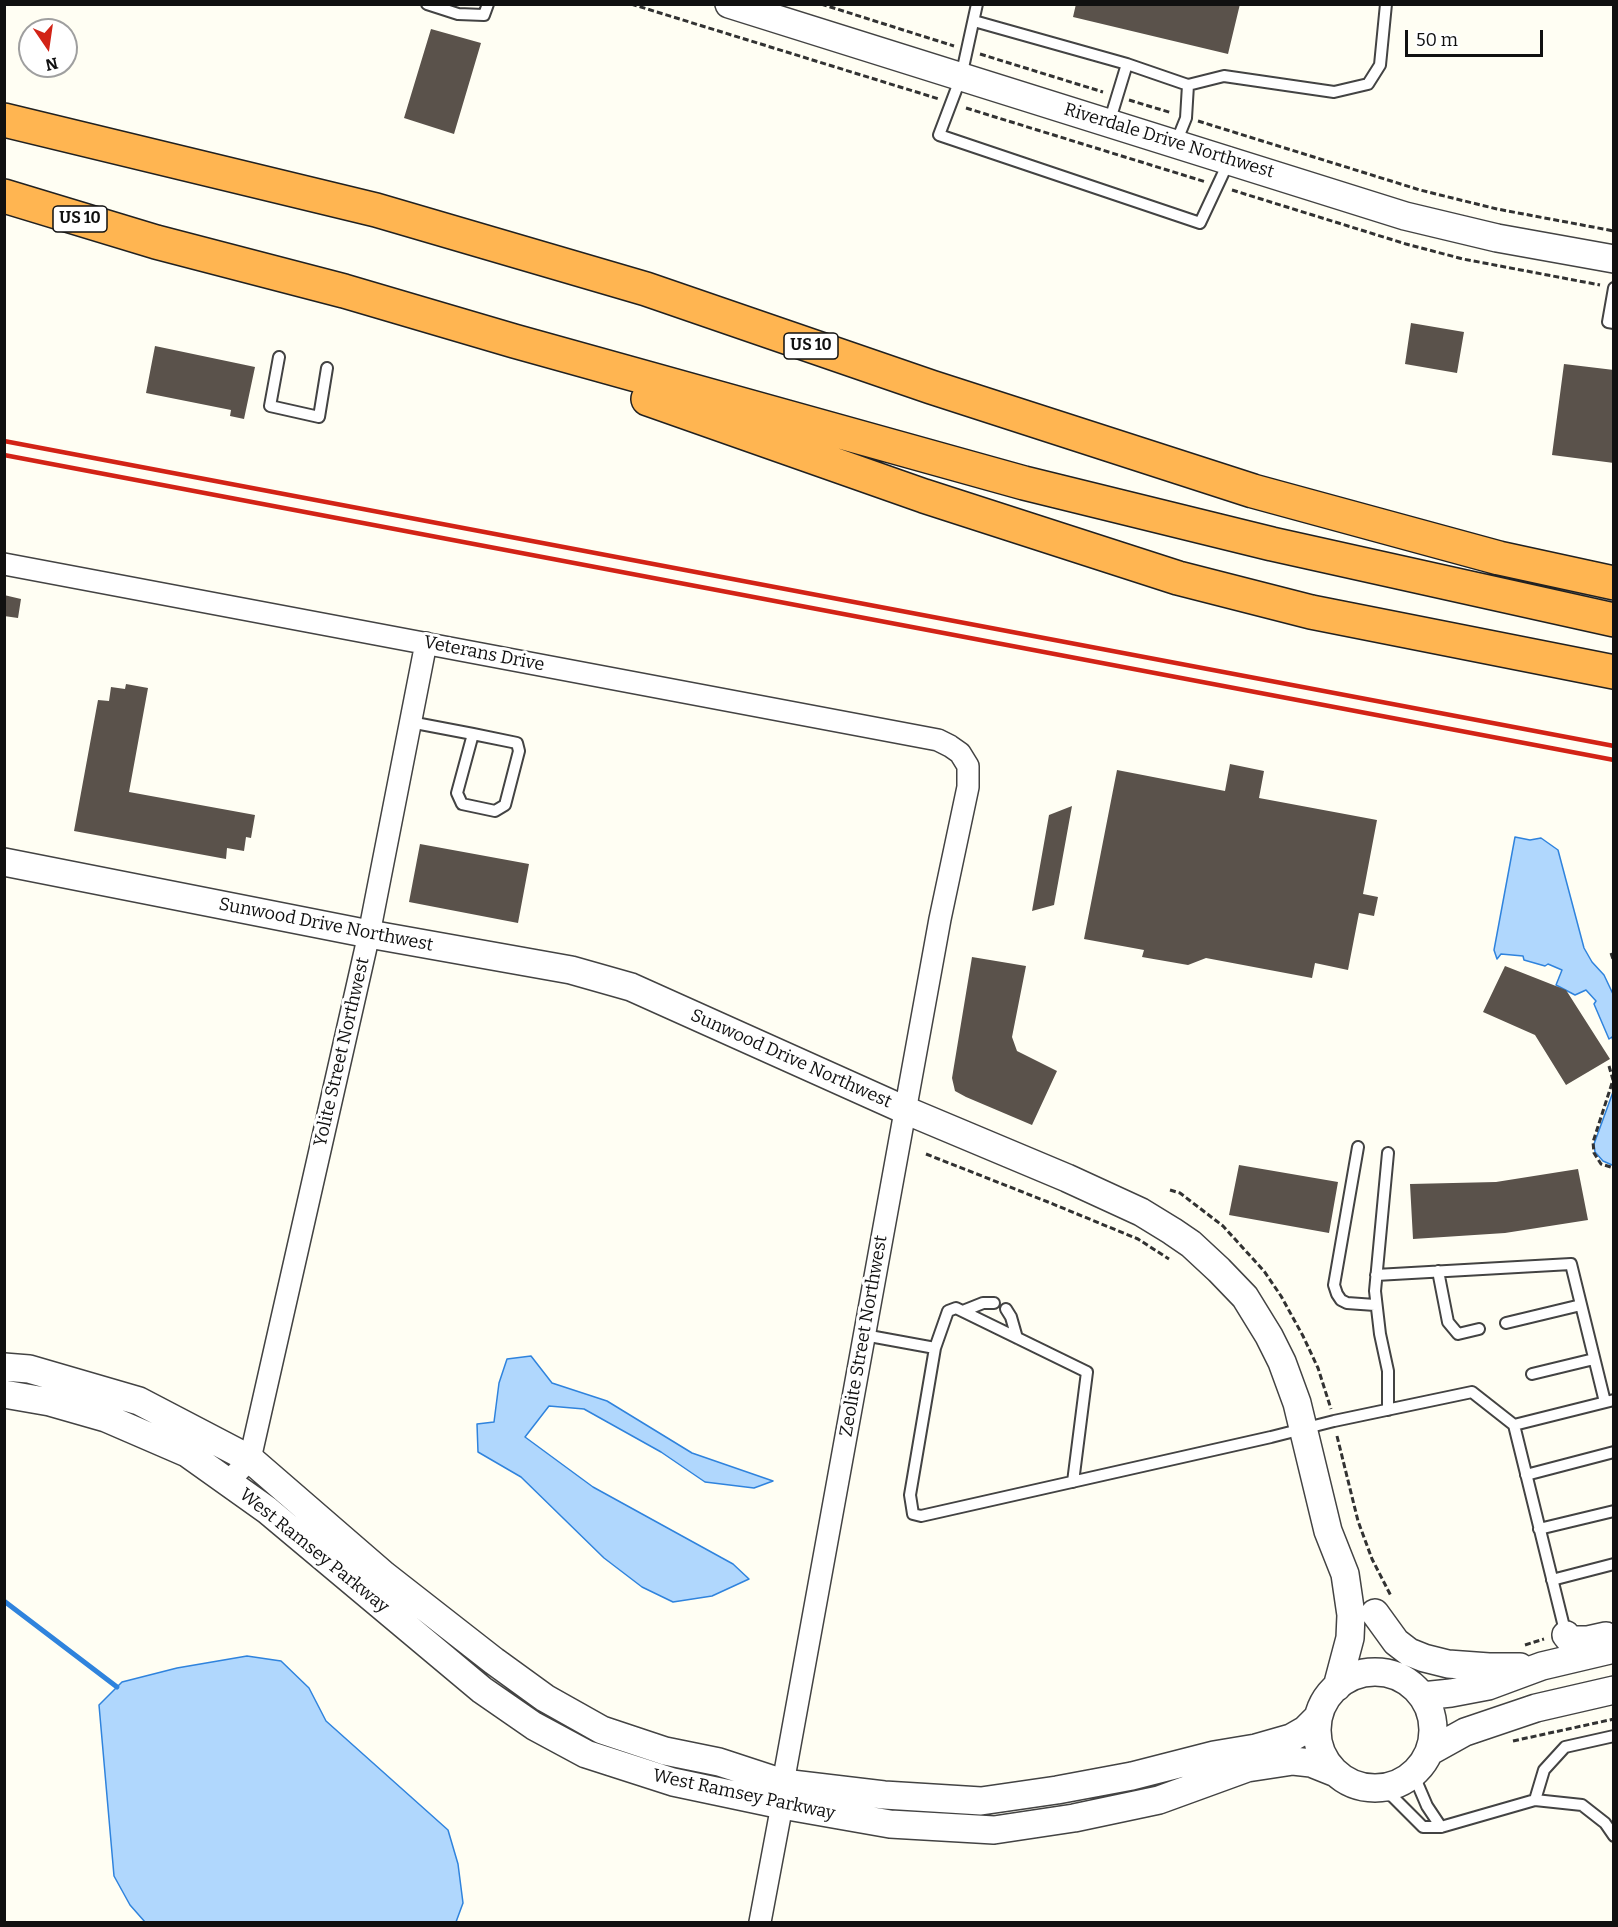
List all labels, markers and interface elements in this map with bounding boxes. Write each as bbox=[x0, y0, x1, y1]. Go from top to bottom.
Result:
north arrow bbox=[18, 18, 78, 78]
scale bar bbox=[1408, 18, 1546, 56]
text: 50 m bbox=[1416, 29, 1458, 51]
text: N bbox=[44, 53, 60, 75]
street label: Riverdale Drive Northwest bbox=[1061, 99, 1277, 183]
road number: US 10 bbox=[53, 206, 107, 232]
road number: US 10 bbox=[784, 333, 838, 359]
street label: Veterans Drive bbox=[422, 632, 546, 676]
street label: Sunwood Drive Northwest bbox=[217, 894, 435, 956]
street label: Yolite Street Northwest bbox=[310, 955, 374, 1149]
street label: Sunwood Drive Northwest bbox=[687, 1005, 895, 1113]
street label: Zeolite Street Northwest bbox=[836, 1234, 892, 1438]
street label: West Ramsey Parkway bbox=[235, 1484, 393, 1618]
street label: West Ramsey Parkway bbox=[651, 1765, 837, 1825]

